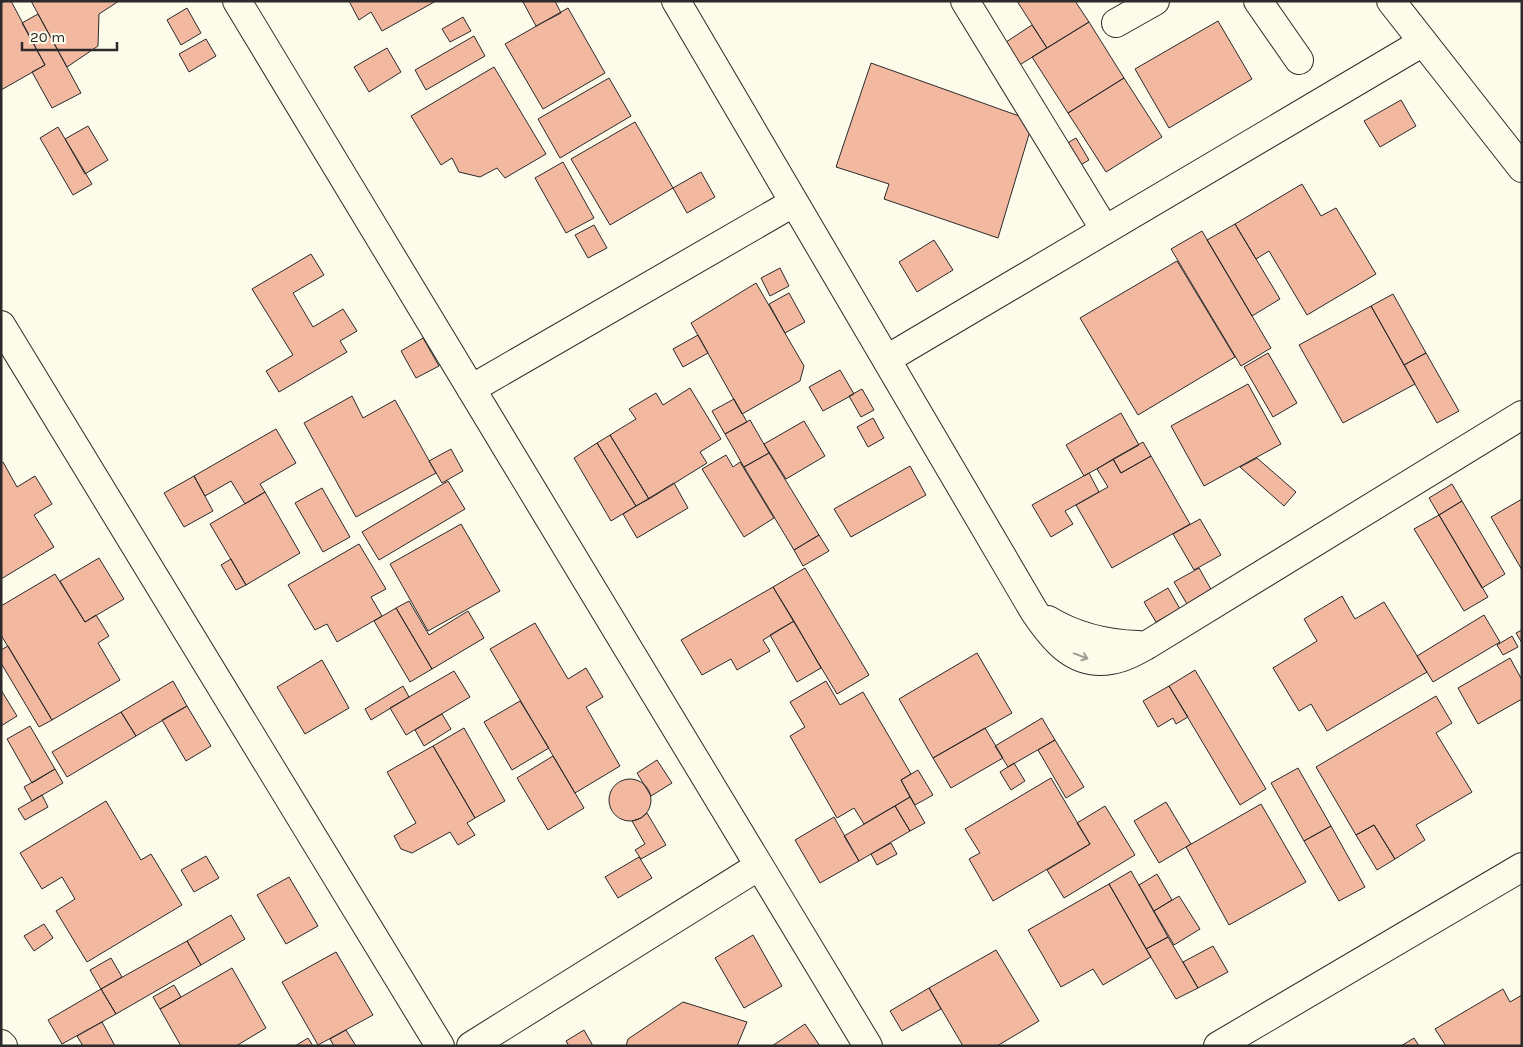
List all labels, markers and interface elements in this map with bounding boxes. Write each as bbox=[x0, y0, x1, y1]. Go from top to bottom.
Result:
scale bar bbox=[22, 20, 118, 52]
text: 20 m bbox=[30, 28, 65, 46]
one-way arrow bbox=[1073, 652, 1088, 661]

